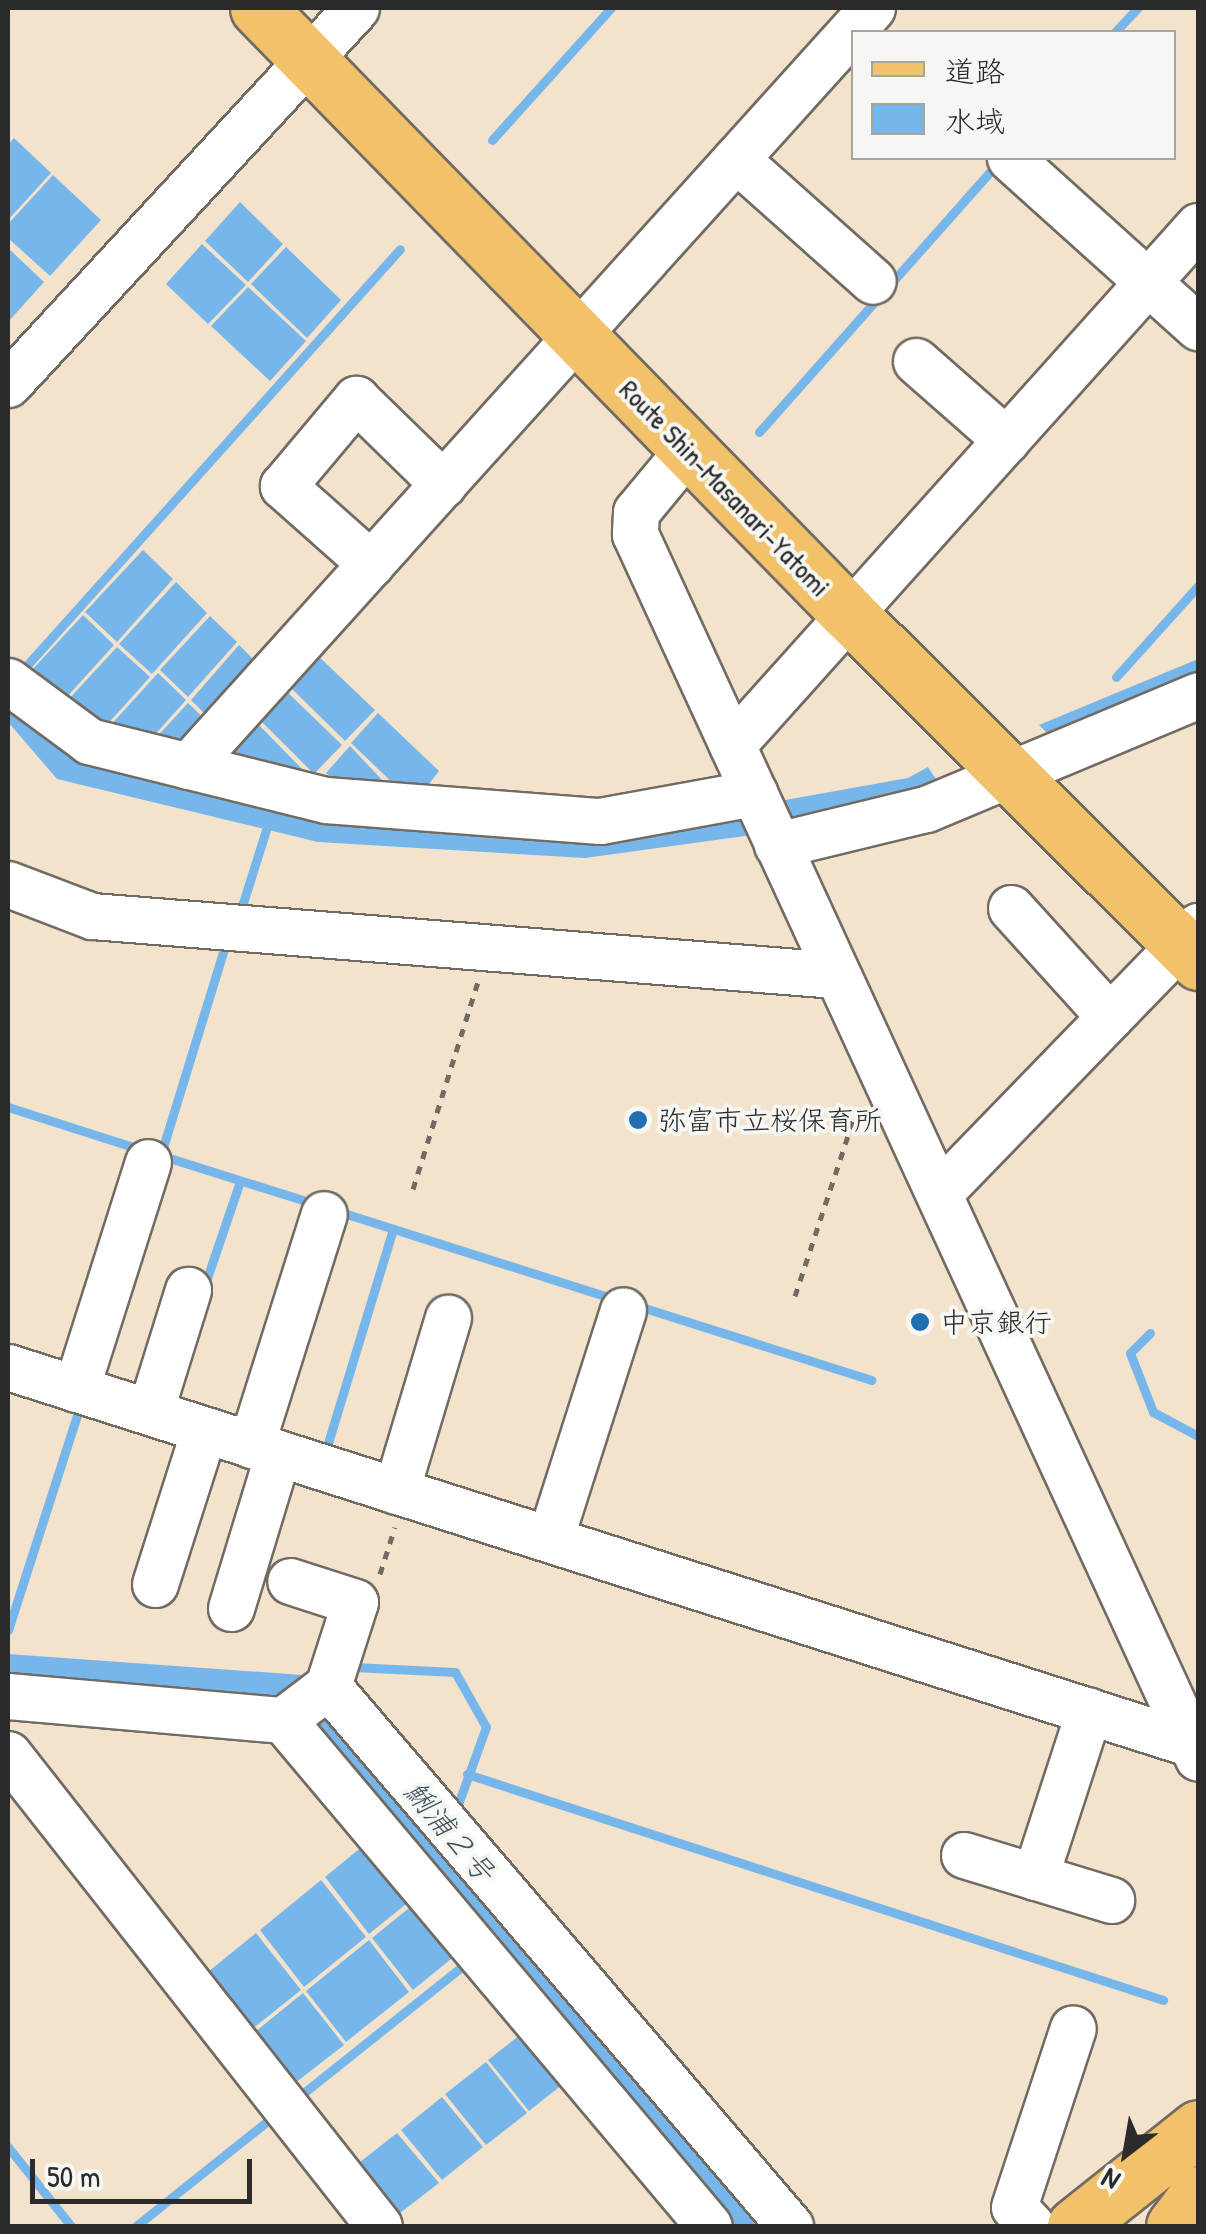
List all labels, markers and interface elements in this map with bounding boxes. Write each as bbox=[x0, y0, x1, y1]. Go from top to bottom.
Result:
legend bbox=[851, 30, 1176, 160]
text: 道路 bbox=[945, 51, 1005, 91]
text: 水域 bbox=[945, 101, 1005, 141]
street label: Route Shin-Masanari-Yatomi bbox=[613, 373, 837, 603]
place label: 弥富市立桜保育所 bbox=[658, 1103, 882, 1137]
marker: 弥富市立桜保育所 bbox=[627, 1109, 649, 1131]
place label: 中京銀行 bbox=[940, 1305, 1052, 1339]
marker: 中京銀行 bbox=[909, 1311, 931, 1333]
water label: 鯏浦２号 bbox=[398, 1773, 502, 1889]
north arrow bbox=[1076, 2104, 1176, 2204]
scale bar bbox=[35, 2139, 258, 2201]
text: 50 m bbox=[47, 2156, 100, 2196]
text: N bbox=[1094, 2160, 1127, 2200]

